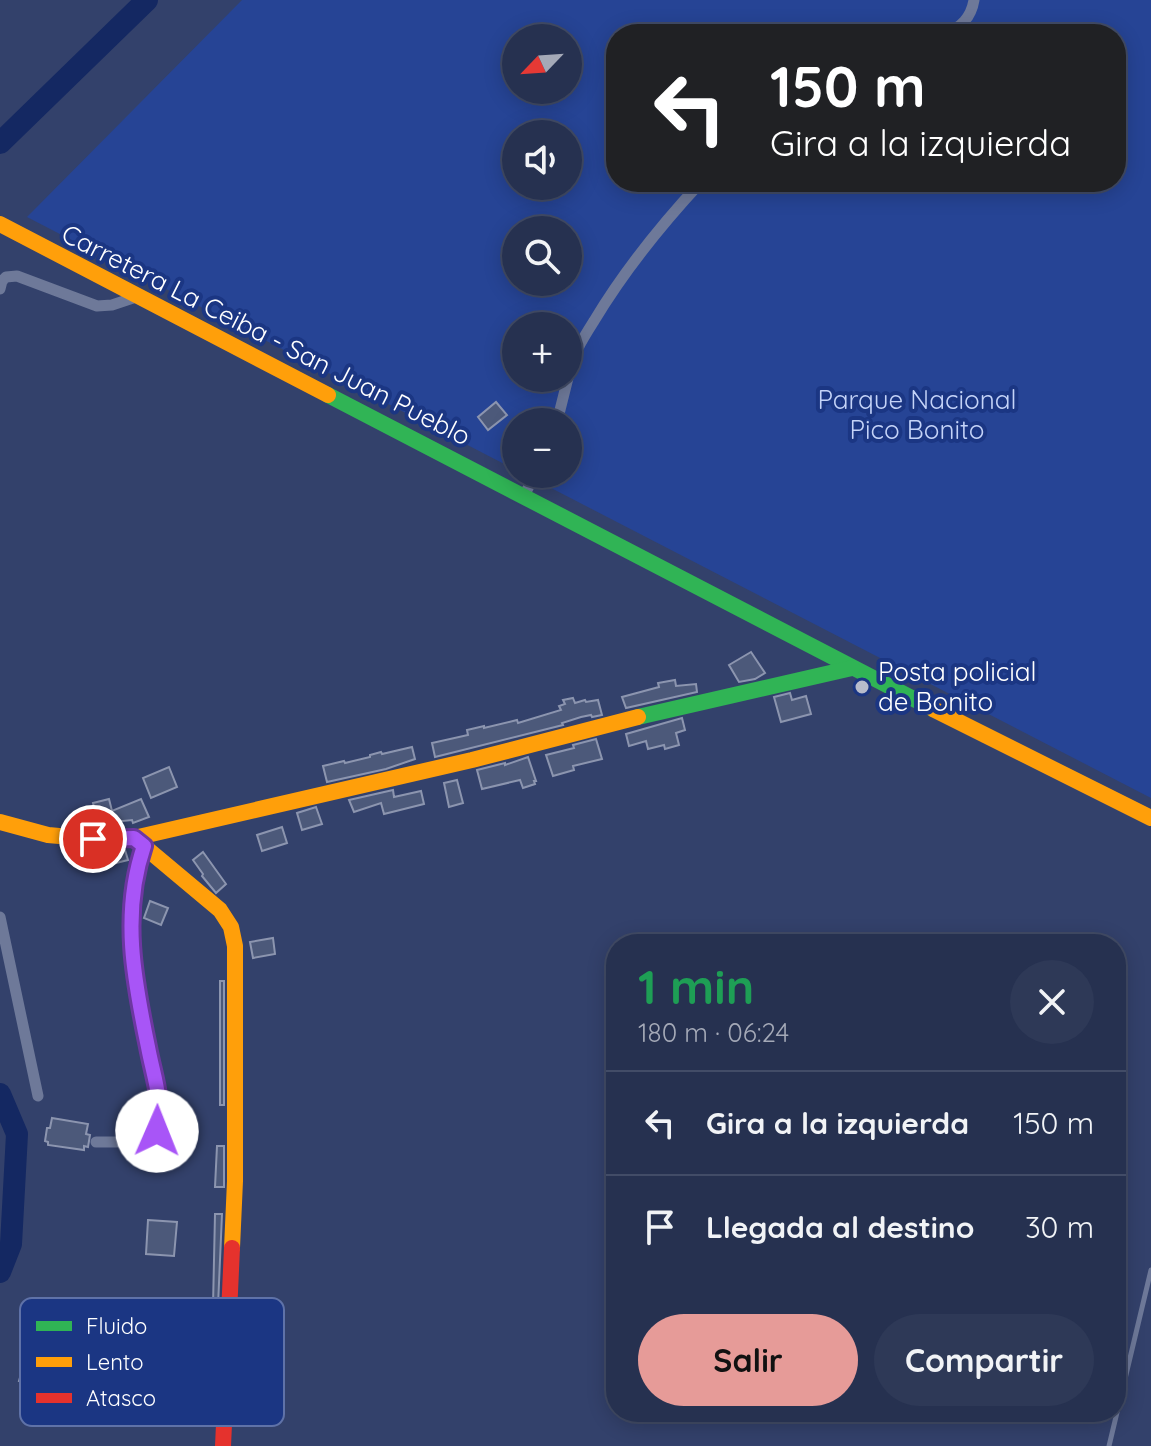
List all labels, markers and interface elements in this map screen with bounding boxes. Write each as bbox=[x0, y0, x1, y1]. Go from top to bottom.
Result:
north arrow bbox=[502, 24, 582, 104]
map controls bbox=[502, 24, 582, 488]
text: 150 m bbox=[770, 51, 926, 121]
icon: left bbox=[638, 56, 742, 160]
button: sound bbox=[502, 120, 582, 200]
text: Gira a la izquierda bbox=[770, 120, 1071, 165]
button: search bbox=[502, 216, 582, 296]
street label: Carretera La Ceiba - San Juan Pueblo bbox=[56, 217, 476, 452]
button: + bbox=[502, 312, 582, 392]
park label: Parque Nacional Pico Bonito bbox=[817, 383, 1017, 446]
button: − bbox=[502, 408, 582, 488]
place label: Posta policial de Bonito bbox=[878, 655, 1037, 718]
marker: Posta policial de Bonito bbox=[853, 678, 871, 696]
pin bbox=[59, 805, 127, 873]
icon: arrive bbox=[71, 817, 115, 861]
text: 1 min bbox=[638, 956, 754, 1016]
button: close bbox=[1010, 960, 1094, 1044]
text: 180 m · 06:24 bbox=[638, 1016, 789, 1049]
position arrow bbox=[115, 1089, 199, 1173]
icon: left bbox=[638, 1101, 682, 1145]
text: Gira a la izquierda bbox=[706, 1104, 969, 1142]
text: 150 m bbox=[1013, 1104, 1094, 1142]
icon: arrive bbox=[638, 1205, 682, 1249]
text: Llegada al destino bbox=[706, 1208, 974, 1246]
text: 30 m bbox=[1025, 1208, 1094, 1246]
legend bbox=[20, 1298, 284, 1426]
text: Fluido bbox=[86, 1312, 147, 1340]
button: Salir bbox=[638, 1314, 858, 1406]
button: Compartir bbox=[874, 1314, 1094, 1406]
text: Lento bbox=[86, 1348, 144, 1376]
text: Atasco bbox=[86, 1384, 156, 1412]

